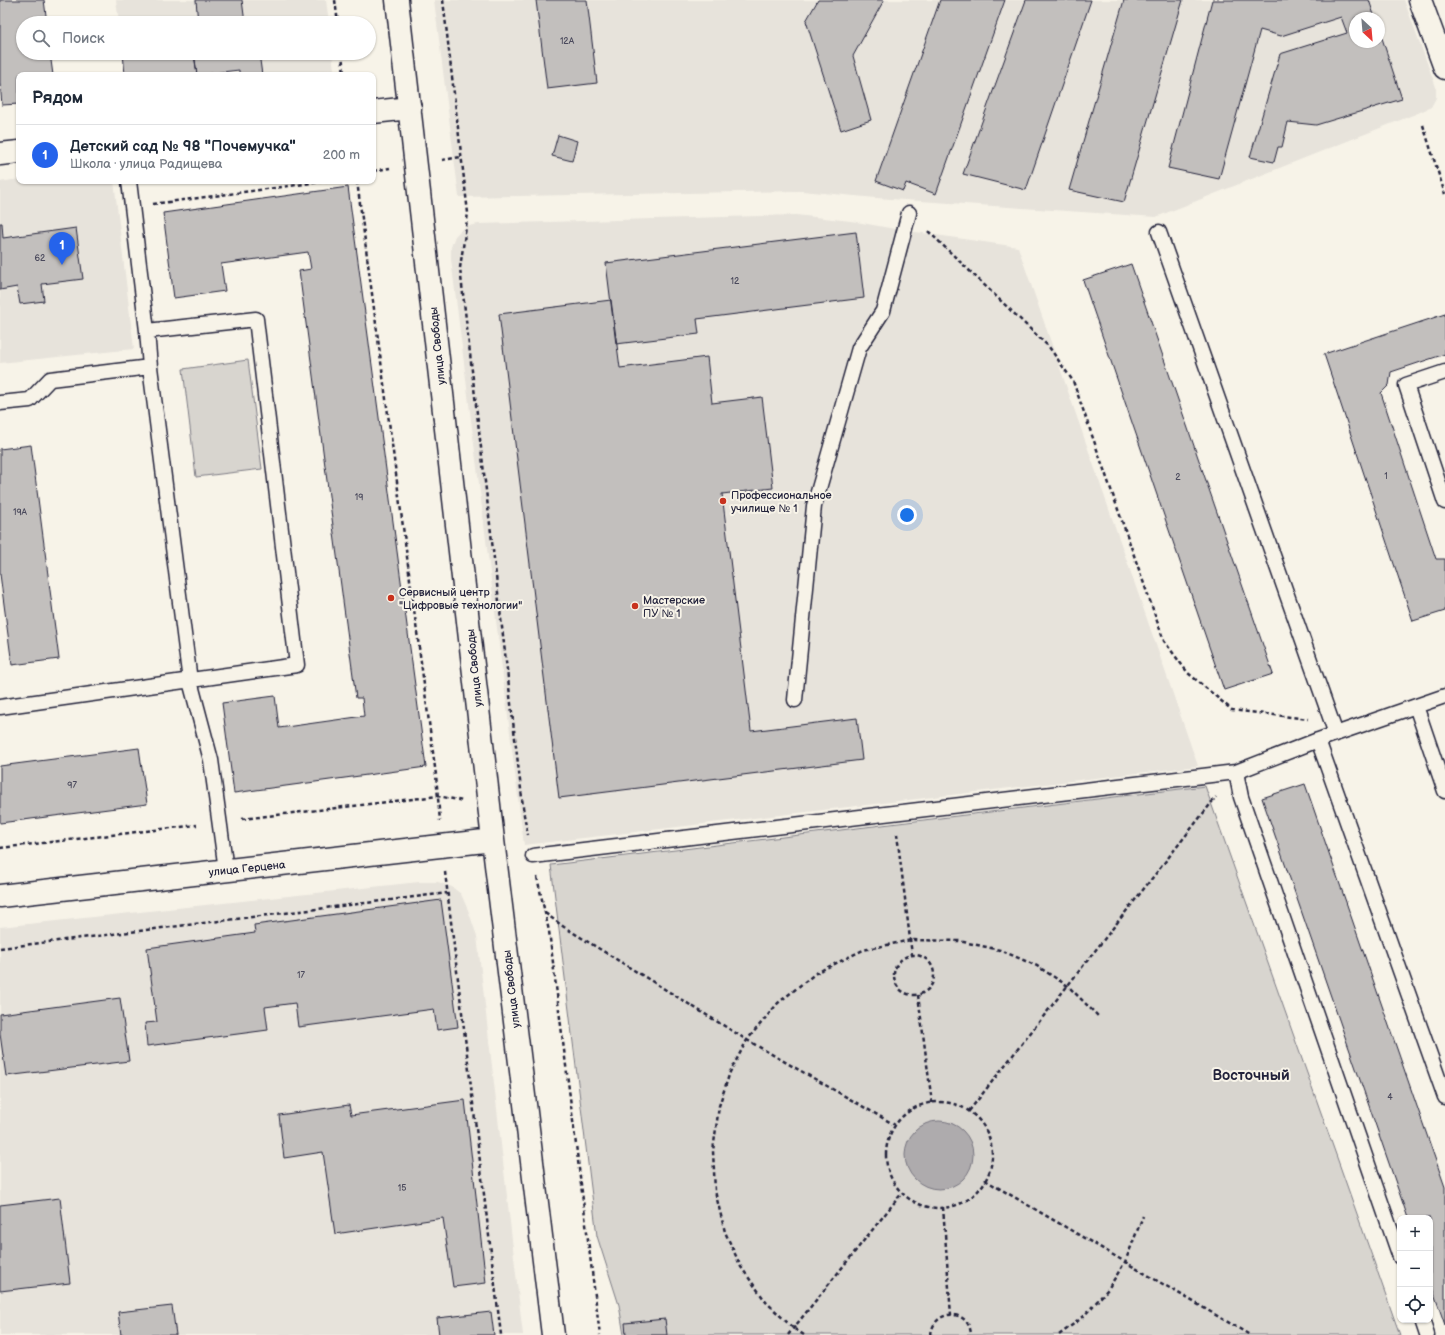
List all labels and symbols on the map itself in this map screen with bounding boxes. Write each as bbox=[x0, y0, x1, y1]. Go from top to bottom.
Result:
north arrow bbox=[1349, 12, 1385, 48]
house number: 12А bbox=[560, 36, 575, 47]
pin: 1 bbox=[49, 232, 75, 265]
house number: 62 bbox=[35, 253, 46, 264]
house number: 12 bbox=[731, 276, 740, 287]
street label: улица Свободы bbox=[427, 306, 448, 386]
house number: 1 bbox=[1384, 471, 1388, 482]
house number: 2 bbox=[1175, 472, 1181, 483]
place label: Профессиональное училище № 1 bbox=[731, 489, 832, 515]
house number: 19 bbox=[355, 492, 363, 503]
marker: Профессиональное училище № 1 bbox=[718, 496, 728, 506]
your location bbox=[897, 505, 917, 525]
house number: 19А bbox=[13, 507, 28, 518]
place label: Сервисный центр "Цифровые технологии" bbox=[399, 586, 522, 612]
marker: Сервисный центр "Цифровые технологии" bbox=[386, 593, 396, 603]
place label: Мастерские ПУ № 1 bbox=[643, 594, 705, 620]
marker: Мастерские ПУ № 1 bbox=[630, 601, 640, 611]
street label: улица Свободы bbox=[464, 628, 485, 708]
house number: 97 bbox=[67, 780, 77, 791]
street label: улица Герцена bbox=[208, 858, 287, 879]
street label: улица Свободы bbox=[500, 949, 523, 1029]
house number: 17 bbox=[297, 970, 306, 981]
district label: Восточный bbox=[1212, 1066, 1290, 1085]
house number: 4 bbox=[1387, 1092, 1393, 1103]
house number: 15 bbox=[398, 1183, 406, 1194]

